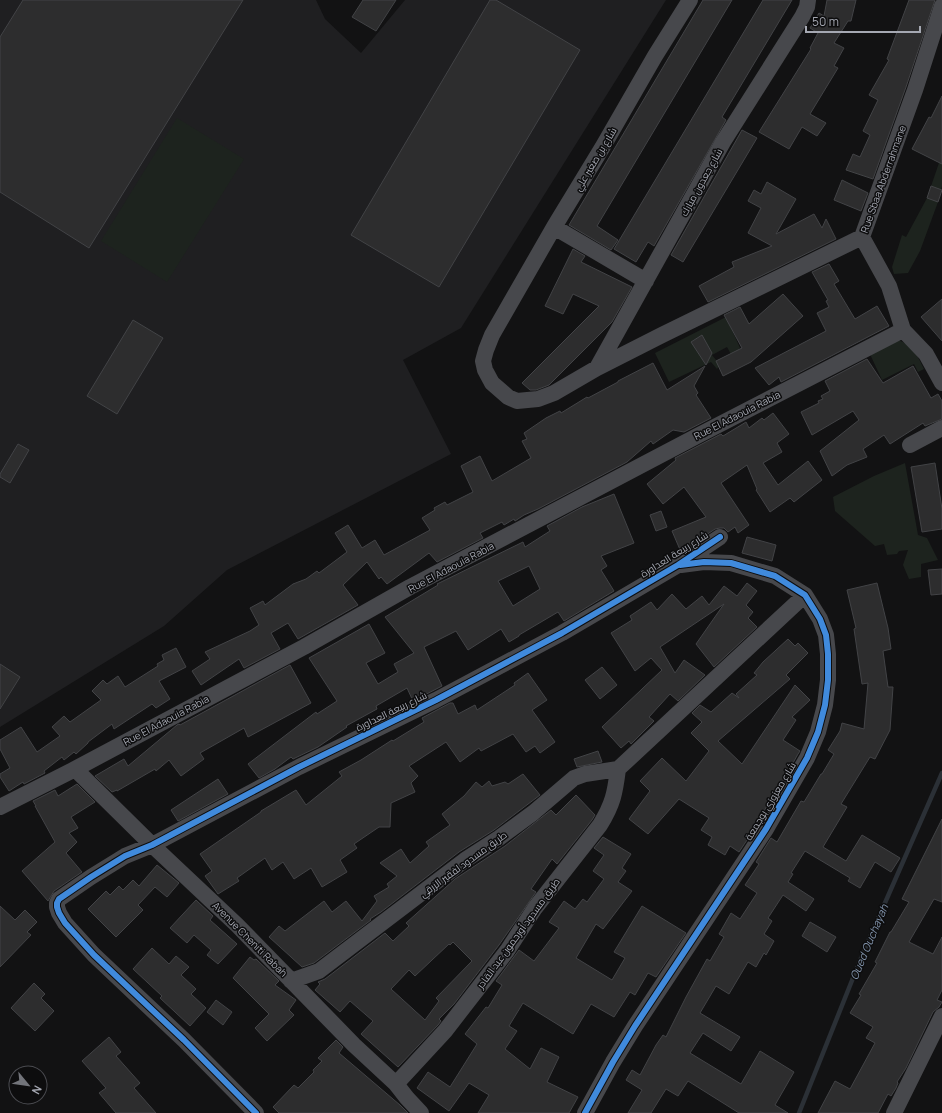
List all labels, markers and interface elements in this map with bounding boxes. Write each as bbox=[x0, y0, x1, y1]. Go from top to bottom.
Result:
scale bar bbox=[806, 8, 920, 34]
text: 50 m bbox=[812, 13, 839, 30]
street label: Rue Sbaa Abderrahmane bbox=[857, 123, 909, 235]
street label: شارع بن صغير علي bbox=[570, 125, 620, 194]
street label: شارع جعدون مبارك bbox=[677, 146, 725, 218]
street label: Rue El Adaouia Rabia bbox=[691, 387, 783, 443]
street label: شارع ربيعة العداورة bbox=[637, 528, 711, 580]
street label: Rue El Adaouia Rabia bbox=[406, 538, 496, 596]
street label: شارع ربيعة العداورة bbox=[353, 688, 429, 734]
street label: Rue El Adaouia Rabia bbox=[121, 691, 211, 749]
street label: شارع معزوزي بوجمعة bbox=[741, 759, 800, 843]
street label: طريق مسدود لفقير الزرقي bbox=[416, 827, 510, 901]
street label: طريق مسدود أورحمون عبد القادر bbox=[473, 875, 563, 992]
street label: Avenue Cheniti Rabah bbox=[209, 898, 291, 980]
water label: Oued Ouchayah bbox=[846, 901, 891, 982]
north arrow bbox=[8, 1065, 48, 1105]
text: N bbox=[29, 1083, 46, 1097]

